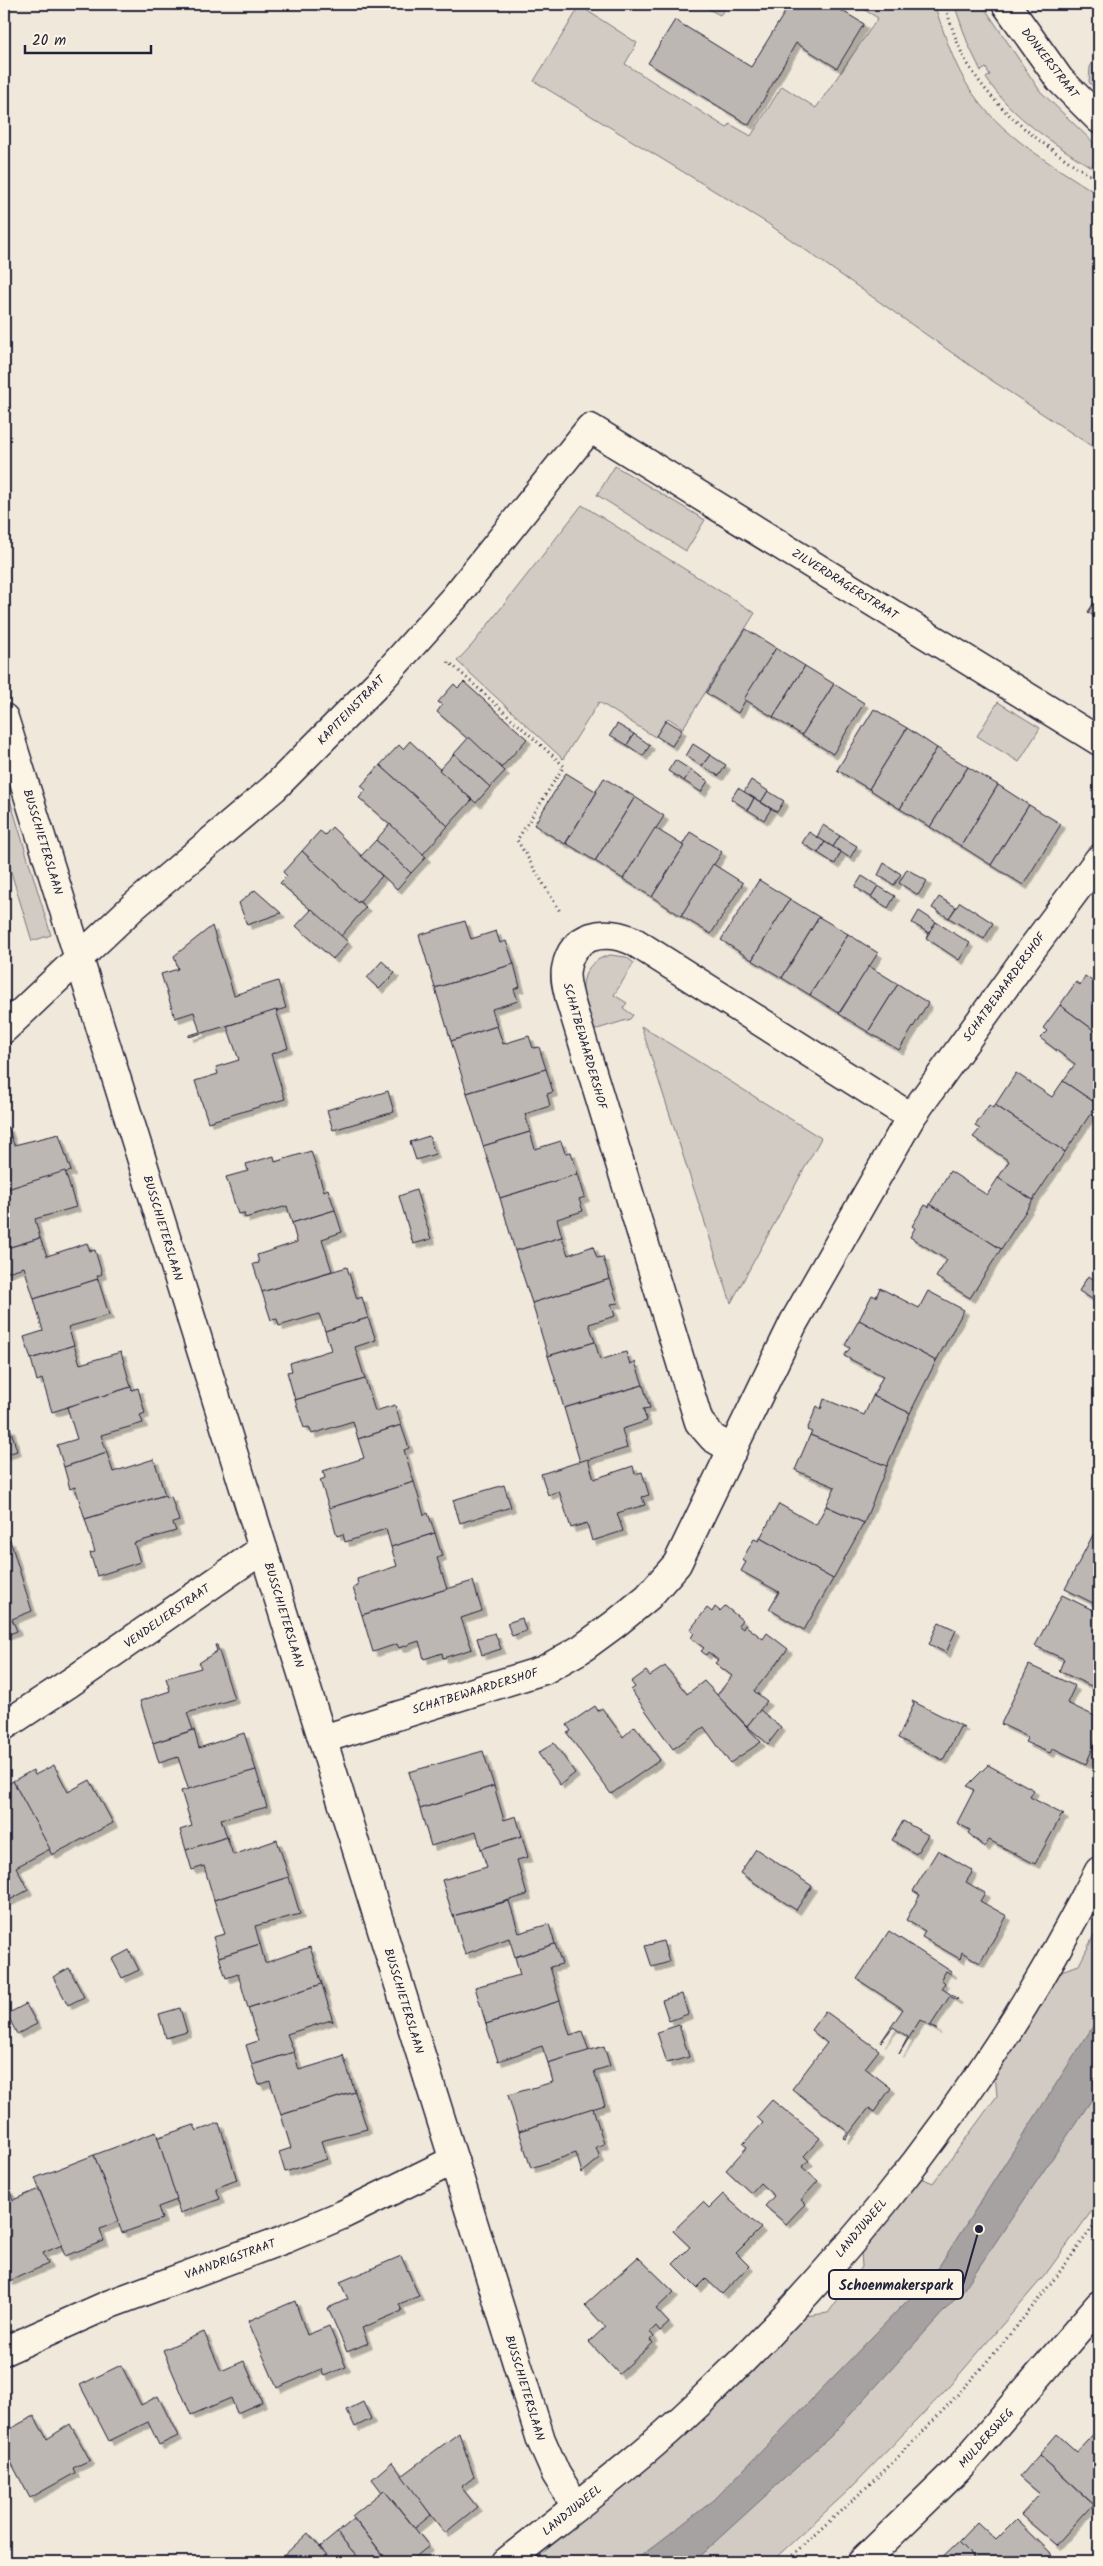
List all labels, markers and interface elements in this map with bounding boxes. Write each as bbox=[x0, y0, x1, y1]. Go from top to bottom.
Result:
scale bar bbox=[25, 22, 151, 54]
street label: DONKERSTRAAT bbox=[1016, 24, 1084, 104]
text: 20 m bbox=[32, 29, 66, 53]
street label: ZILVERDRAGERSTRAAT bbox=[788, 544, 903, 626]
street label: KAPITEINSTRAAT bbox=[313, 670, 391, 750]
street label: BUSSCHIETERSLAAN bbox=[17, 787, 68, 897]
street label: SCHATBEWAARDERSHOF bbox=[958, 927, 1052, 1046]
street label: SCHATBEWAARDERSHOF bbox=[557, 981, 612, 1113]
street label: BUSSCHIETERSLAAN bbox=[137, 1173, 188, 1283]
street label: BUSSCHIETERSLAAN bbox=[258, 1560, 309, 1670]
street label: VENDELIERSTRAAT bbox=[120, 1579, 216, 1653]
street label: SCHATBEWAARDERSHOF bbox=[410, 1663, 542, 1720]
street label: BUSSCHIETERSLAAN bbox=[378, 1946, 429, 2056]
street label: LANDJUWEEL bbox=[831, 2194, 892, 2262]
street label: VAANDRIGSTRAAT bbox=[182, 2234, 280, 2285]
callout: Schoenmakerspark bbox=[829, 2270, 963, 2299]
text: Schoenmakerspark bbox=[839, 2275, 954, 2297]
street label: BUSSCHIETERSLAAN bbox=[499, 2333, 550, 2443]
street label: MULDERSWEG bbox=[954, 2404, 1019, 2473]
street label: LANDJUWEEL bbox=[538, 2480, 606, 2541]

